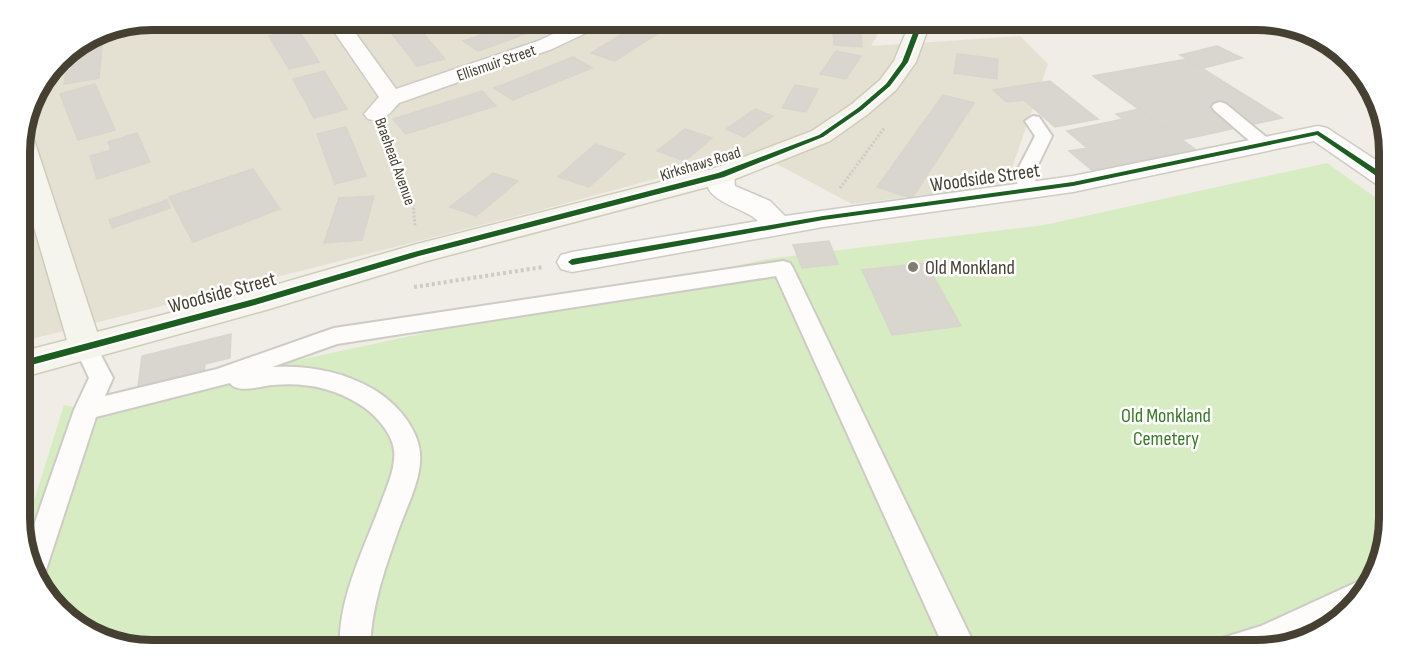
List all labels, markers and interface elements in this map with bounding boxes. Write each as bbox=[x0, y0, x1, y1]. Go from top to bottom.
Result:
street label: Ellismuir Street bbox=[454, 41, 539, 86]
street label: Braehead Avenue bbox=[370, 115, 419, 208]
street label: Kirkshaws Road bbox=[658, 143, 743, 186]
street label: Woodside Street bbox=[929, 158, 1041, 198]
place label: Old Monkland bbox=[925, 256, 1015, 280]
marker: Old Monkland bbox=[906, 260, 920, 274]
street label: Woodside Street bbox=[166, 267, 279, 319]
park label: Old Monkland Cemetery bbox=[1121, 404, 1211, 451]

